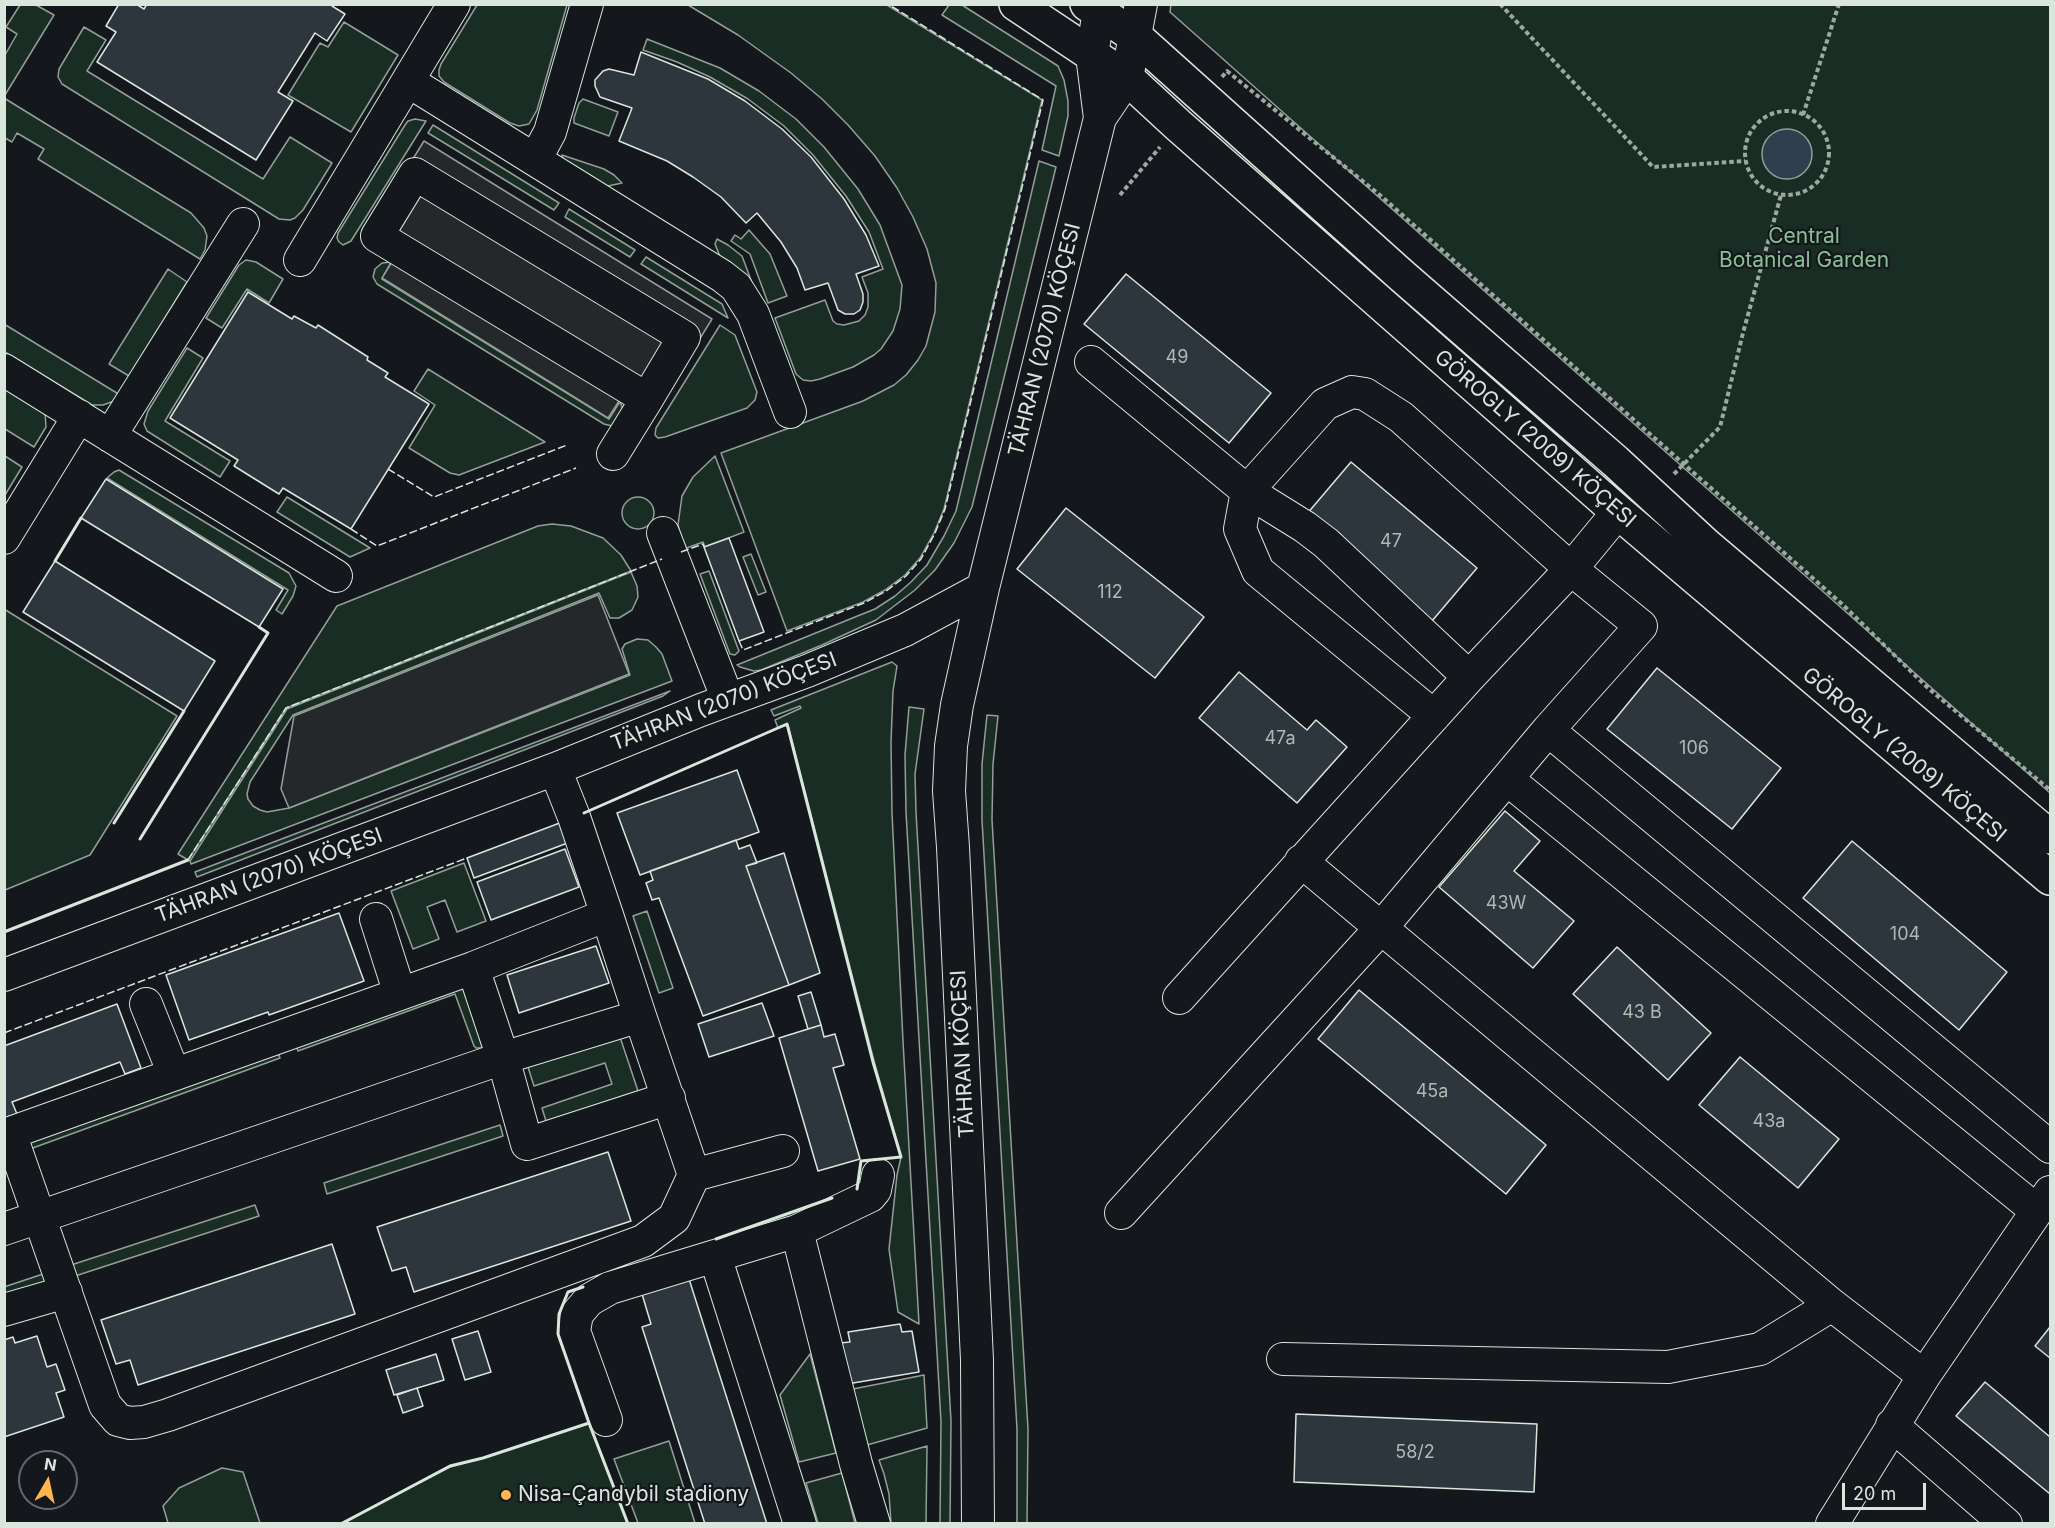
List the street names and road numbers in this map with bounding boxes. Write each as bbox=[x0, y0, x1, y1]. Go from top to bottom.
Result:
street label: TÄHRAN (2070) KÖÇESI bbox=[1004, 221, 1086, 459]
street label: GÖROGLY (2009) KÖÇESI bbox=[1429, 345, 1641, 533]
street label: TÄHRAN (2070) KÖÇESI bbox=[608, 647, 840, 757]
street label: GÖROGLY (2009) KÖÇESI bbox=[1797, 662, 2011, 848]
street label: TÄHRAN (2070) KÖÇESI bbox=[152, 823, 386, 929]
street label: TÄHRAN KÖÇESI bbox=[946, 969, 980, 1139]

